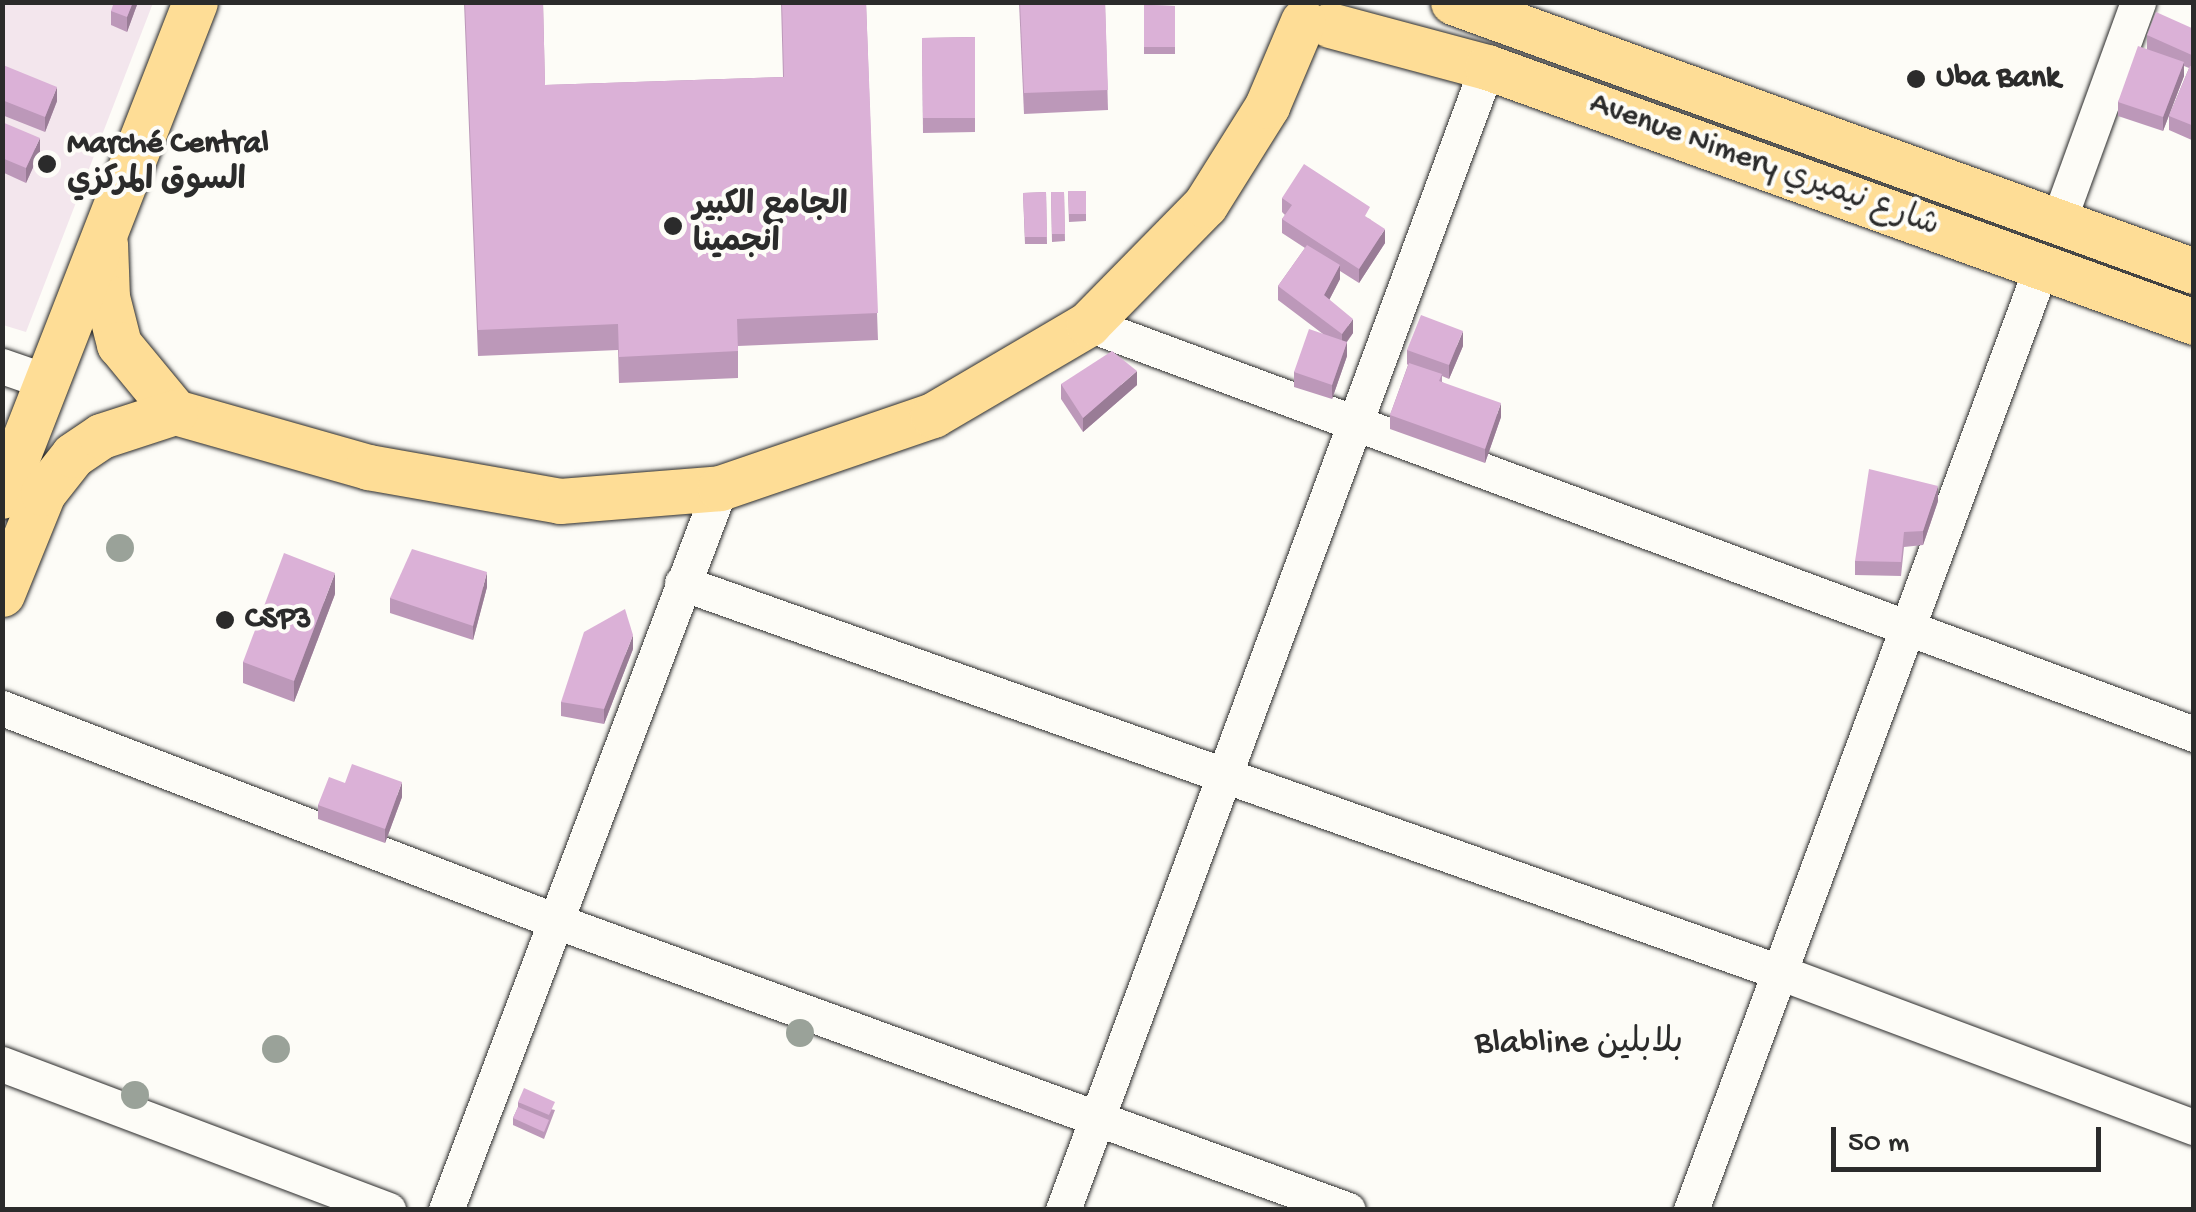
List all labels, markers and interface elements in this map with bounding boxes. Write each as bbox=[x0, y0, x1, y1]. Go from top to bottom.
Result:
place label: Uba Bank bbox=[1936, 60, 2060, 98]
marker: Uba Bank bbox=[1905, 68, 1927, 90]
street label: Avenue Nimery شارع نيميري bbox=[1584, 85, 1944, 247]
place label: Marché Central السوق المركزي bbox=[67, 127, 269, 202]
marker: Marché Central السوق المركزي bbox=[36, 153, 58, 175]
place label: الجامع الكبير انجمينا bbox=[693, 189, 848, 264]
marker: الجامع الكبير انجمينا bbox=[662, 215, 684, 237]
place label: CSP3 bbox=[245, 601, 311, 639]
marker: CSP3 bbox=[214, 609, 236, 631]
district label: Blabline بلابلين bbox=[1475, 1024, 1683, 1066]
scale bar bbox=[1836, 1107, 2106, 1169]
text: 50 m bbox=[1848, 1127, 1909, 1162]

